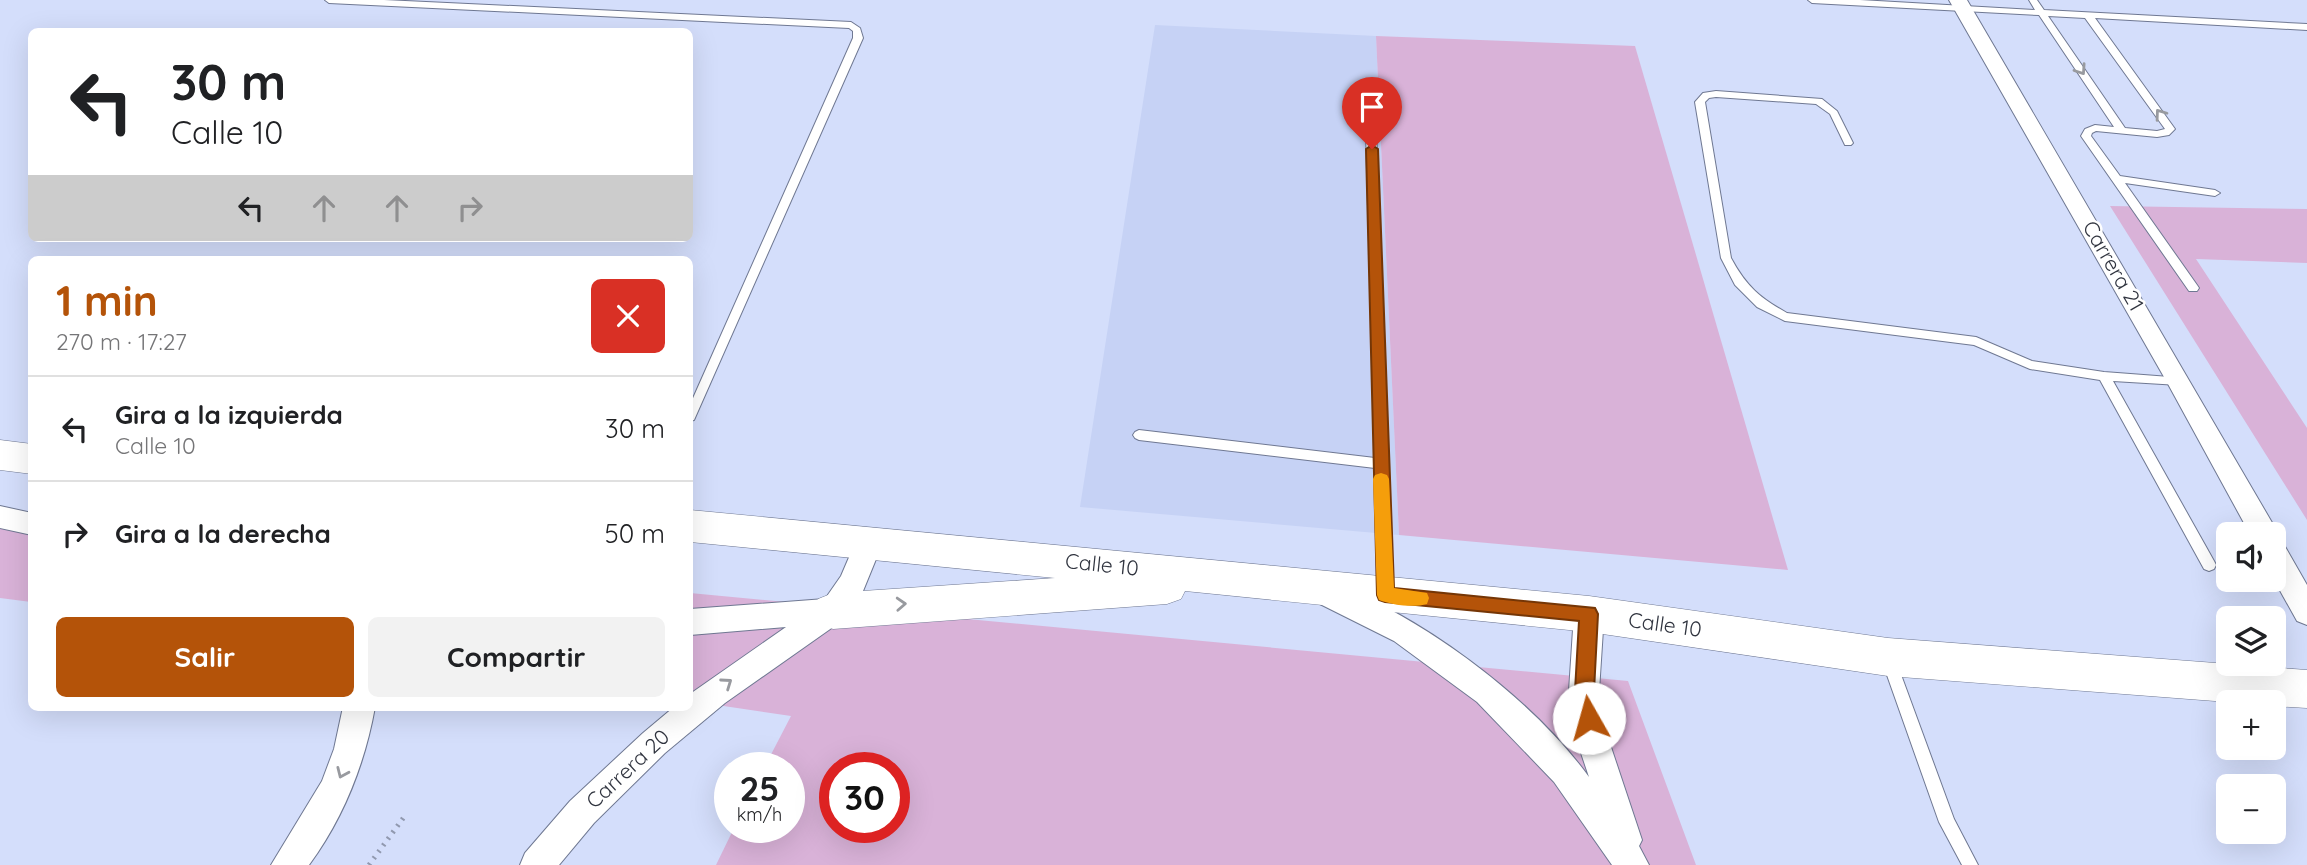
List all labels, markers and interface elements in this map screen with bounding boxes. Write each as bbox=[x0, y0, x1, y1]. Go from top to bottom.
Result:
text: 30 m bbox=[171, 51, 286, 112]
icon: left bbox=[56, 56, 147, 147]
one-way arrow bbox=[2073, 62, 2086, 75]
pin bbox=[1342, 77, 1402, 149]
icon: arrive bbox=[1353, 88, 1391, 126]
one-way arrow bbox=[2155, 109, 2168, 122]
text: Calle 10 bbox=[171, 112, 283, 152]
icon: left bbox=[232, 189, 270, 227]
icon: ahead bbox=[305, 189, 343, 227]
icon: ahead bbox=[378, 189, 416, 227]
icon: right bbox=[451, 189, 489, 227]
street label: Carrera 21 bbox=[2078, 216, 2150, 315]
text: 1 min bbox=[56, 274, 158, 327]
button: close bbox=[591, 279, 665, 353]
text: 270 m · 17:27 bbox=[56, 327, 187, 356]
text: Gira a la izquierda bbox=[115, 398, 343, 431]
icon: left bbox=[56, 410, 94, 448]
text: 30 m bbox=[605, 412, 665, 445]
text: Calle 10 bbox=[115, 431, 196, 460]
icon: right bbox=[56, 515, 94, 553]
text: Gira a la derecha bbox=[115, 517, 331, 550]
text: 50 m bbox=[605, 517, 665, 550]
map controls bbox=[2216, 522, 2286, 844]
button: sound bbox=[2216, 522, 2286, 592]
street label: Calle 10 bbox=[1064, 547, 1140, 581]
one-way arrow bbox=[896, 596, 907, 611]
street label: Calle 10 bbox=[1627, 606, 1703, 642]
button: layers bbox=[2216, 606, 2286, 676]
button: Salir bbox=[56, 617, 354, 697]
button: Compartir bbox=[368, 617, 665, 697]
one-way arrow bbox=[719, 679, 732, 691]
position arrow bbox=[1552, 681, 1626, 755]
button: + bbox=[2216, 690, 2286, 760]
street label: Carrera 20 bbox=[580, 723, 674, 813]
speed limit sign: 30 bbox=[819, 752, 910, 843]
one-way arrow bbox=[336, 765, 350, 778]
text: 25 bbox=[739, 766, 780, 810]
button: − bbox=[2216, 774, 2286, 844]
text: km/h bbox=[737, 803, 782, 826]

